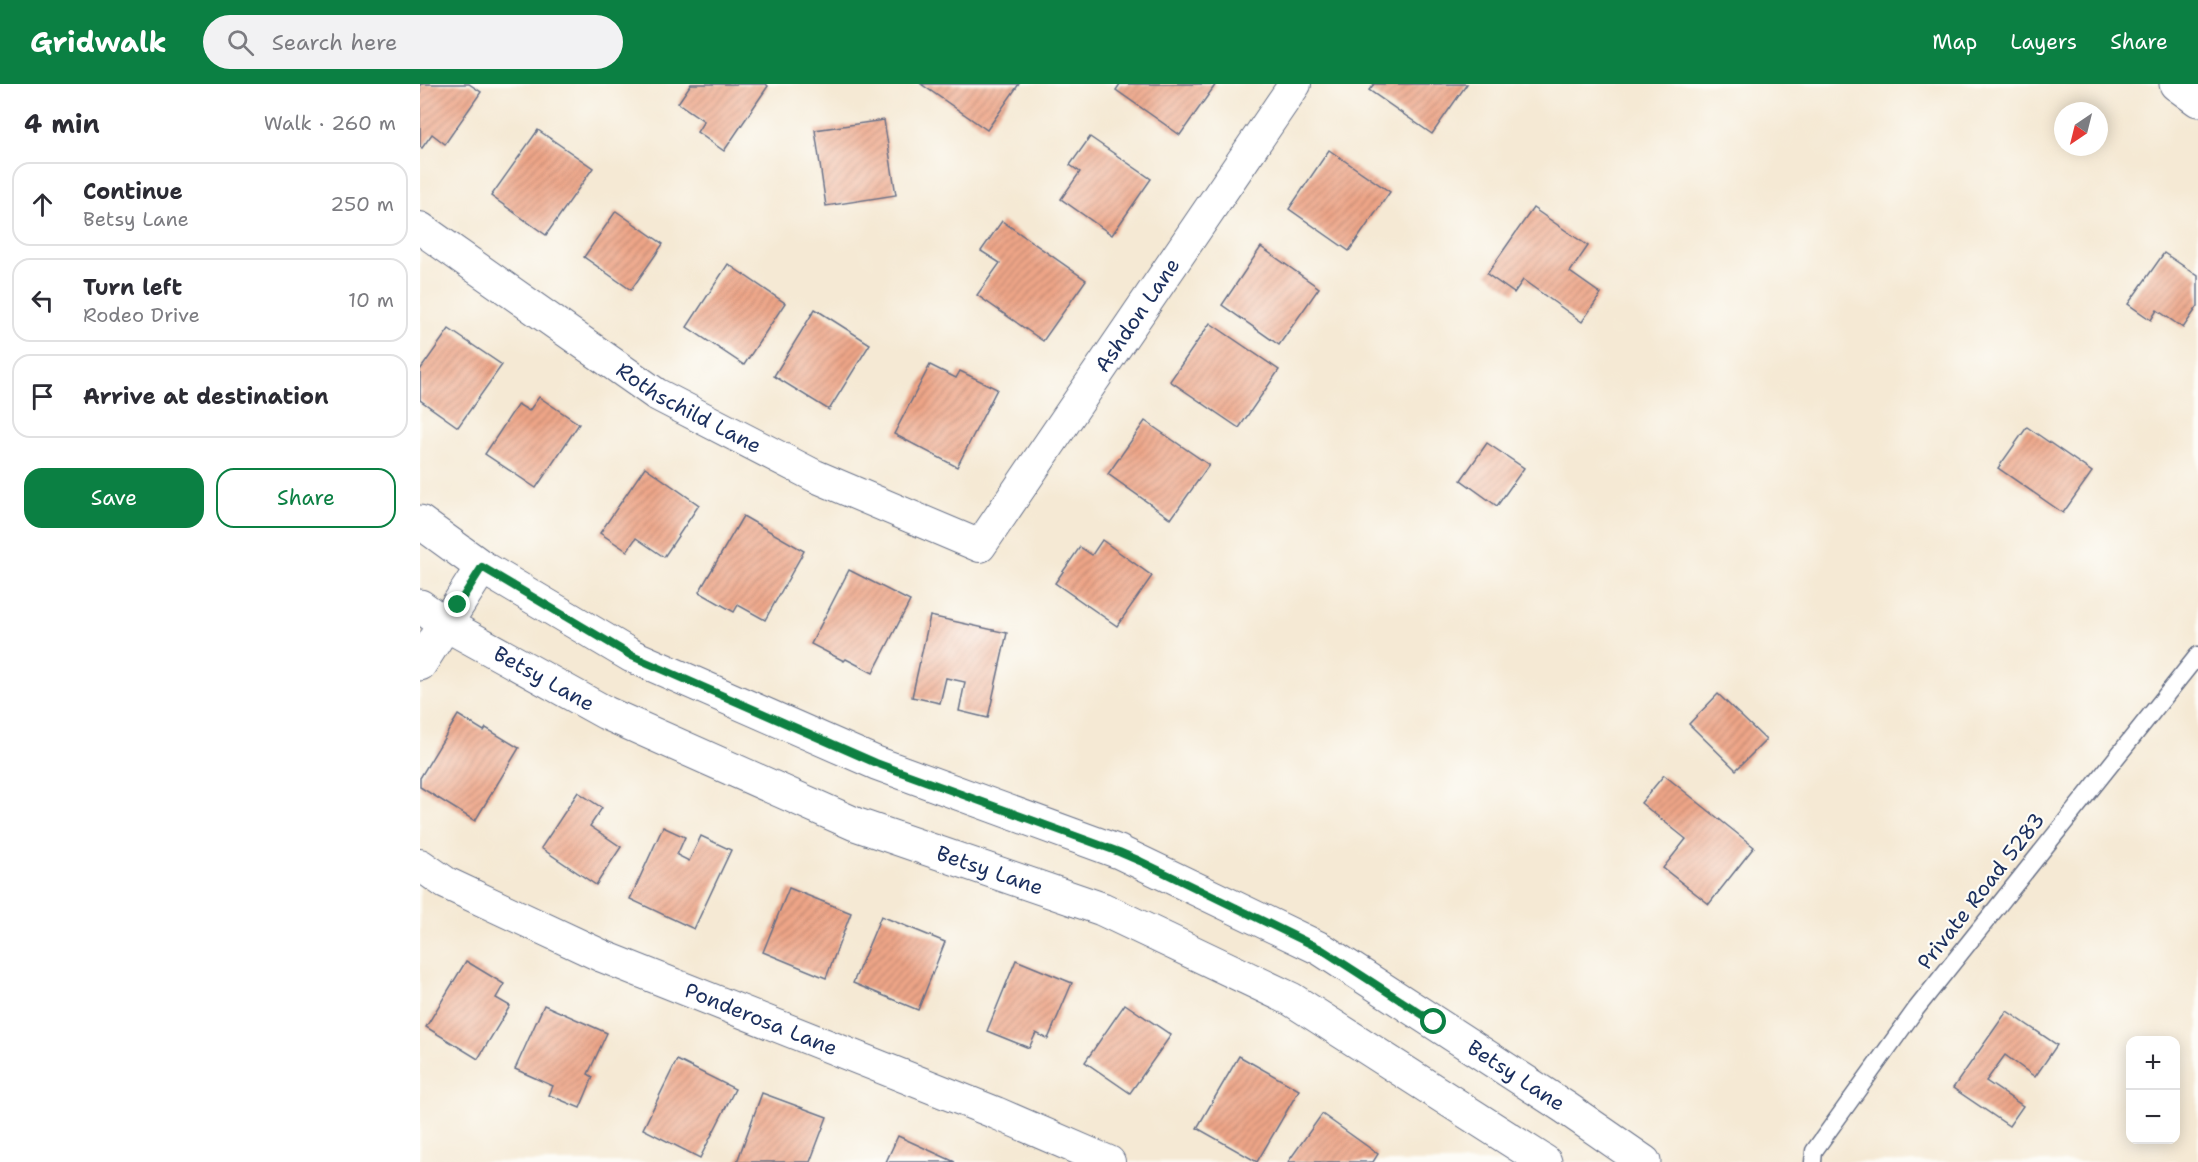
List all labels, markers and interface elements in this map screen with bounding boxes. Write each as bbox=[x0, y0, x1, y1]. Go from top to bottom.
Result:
search box bbox=[203, 15, 623, 69]
text: Gridwalk bbox=[30, 23, 167, 61]
icon: search bbox=[224, 26, 257, 59]
text: Search here bbox=[272, 28, 398, 57]
text: Map bbox=[1932, 28, 1977, 56]
text: Layers bbox=[2010, 28, 2077, 56]
text: Share bbox=[2110, 28, 2168, 56]
north arrow bbox=[2054, 102, 2108, 156]
text: 4 min bbox=[24, 106, 100, 141]
text: Walk · 260 m bbox=[264, 110, 396, 136]
text: Continue bbox=[83, 177, 183, 206]
icon: ahead bbox=[26, 188, 59, 221]
text: 250 m bbox=[330, 191, 394, 217]
text: Betsy Lane bbox=[83, 206, 189, 232]
street label: Ashdon Lane bbox=[1088, 252, 1186, 378]
text: Turn left bbox=[83, 273, 182, 302]
icon: left bbox=[26, 284, 59, 317]
text: 10 m bbox=[348, 287, 394, 313]
text: Rodeo Drive bbox=[83, 302, 200, 328]
street label: Rothschild Lane bbox=[610, 356, 766, 460]
icon: arrive bbox=[26, 380, 59, 413]
text: Arrive at destination bbox=[83, 382, 329, 411]
button: Save bbox=[24, 468, 204, 528]
button: Share bbox=[216, 468, 396, 528]
route end bbox=[444, 591, 470, 617]
street label: Betsy Lane bbox=[489, 640, 600, 718]
street label: Private Road 5283 bbox=[1911, 807, 2051, 975]
street label: Betsy Lane bbox=[933, 839, 1047, 902]
street label: Ponderosa Lane bbox=[680, 976, 842, 1062]
route start bbox=[1420, 1008, 1446, 1034]
street label: Betsy Lane bbox=[1462, 1034, 1570, 1118]
map controls bbox=[2126, 1036, 2180, 1144]
button: + bbox=[2126, 1036, 2180, 1090]
button: − bbox=[2126, 1090, 2180, 1144]

